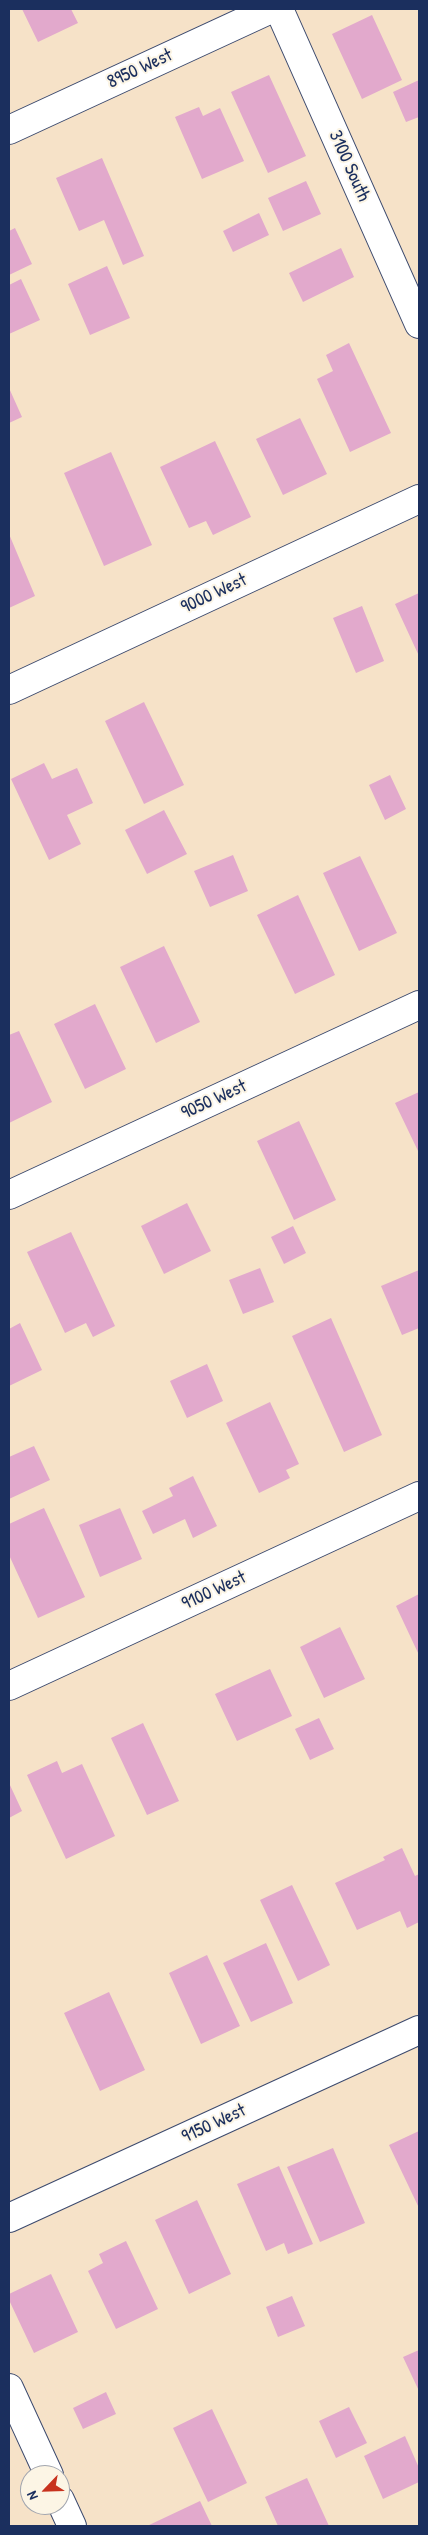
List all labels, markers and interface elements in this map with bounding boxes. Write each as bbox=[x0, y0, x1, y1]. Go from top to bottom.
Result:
street label: 8950 West bbox=[104, 44, 176, 94]
street label: 3100 South bbox=[323, 127, 375, 205]
street label: 9000 West bbox=[177, 569, 251, 619]
street label: 9050 West bbox=[178, 1075, 250, 1125]
street label: 9100 West bbox=[178, 1566, 250, 1616]
street label: 9150 West bbox=[178, 2099, 250, 2149]
north arrow bbox=[20, 2465, 70, 2515]
text: N bbox=[22, 2489, 42, 2503]

